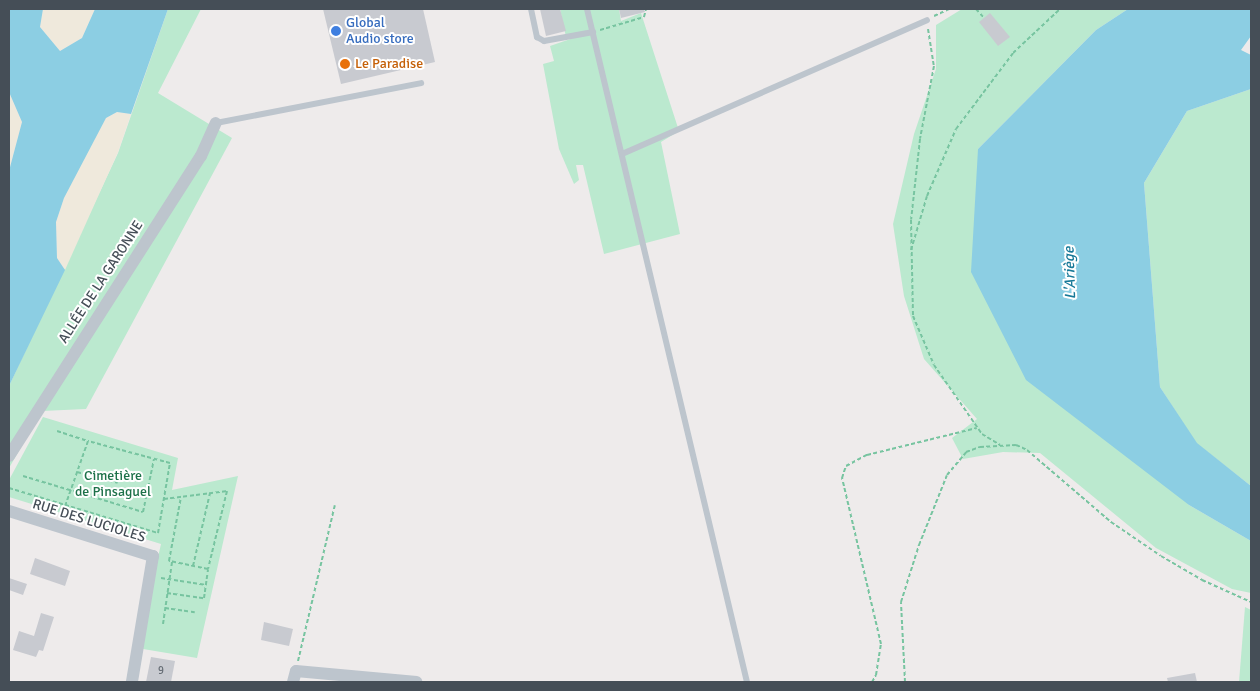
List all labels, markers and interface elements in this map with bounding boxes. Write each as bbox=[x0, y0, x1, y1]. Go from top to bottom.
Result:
place label: Global Audio store bbox=[346, 15, 414, 48]
marker: Global Audio store bbox=[330, 25, 342, 37]
place label: Le Paradise bbox=[355, 56, 423, 72]
marker: Le Paradise bbox=[339, 58, 351, 70]
street label: ALLÉE DE LA GARONNE bbox=[55, 218, 147, 346]
water label: L'Ariège bbox=[1060, 246, 1080, 300]
park label: Cimetière de Pinsaguel bbox=[75, 468, 151, 501]
street label: RUE DES LUCIOLES bbox=[30, 496, 148, 546]
house number: 9 bbox=[158, 664, 164, 678]

